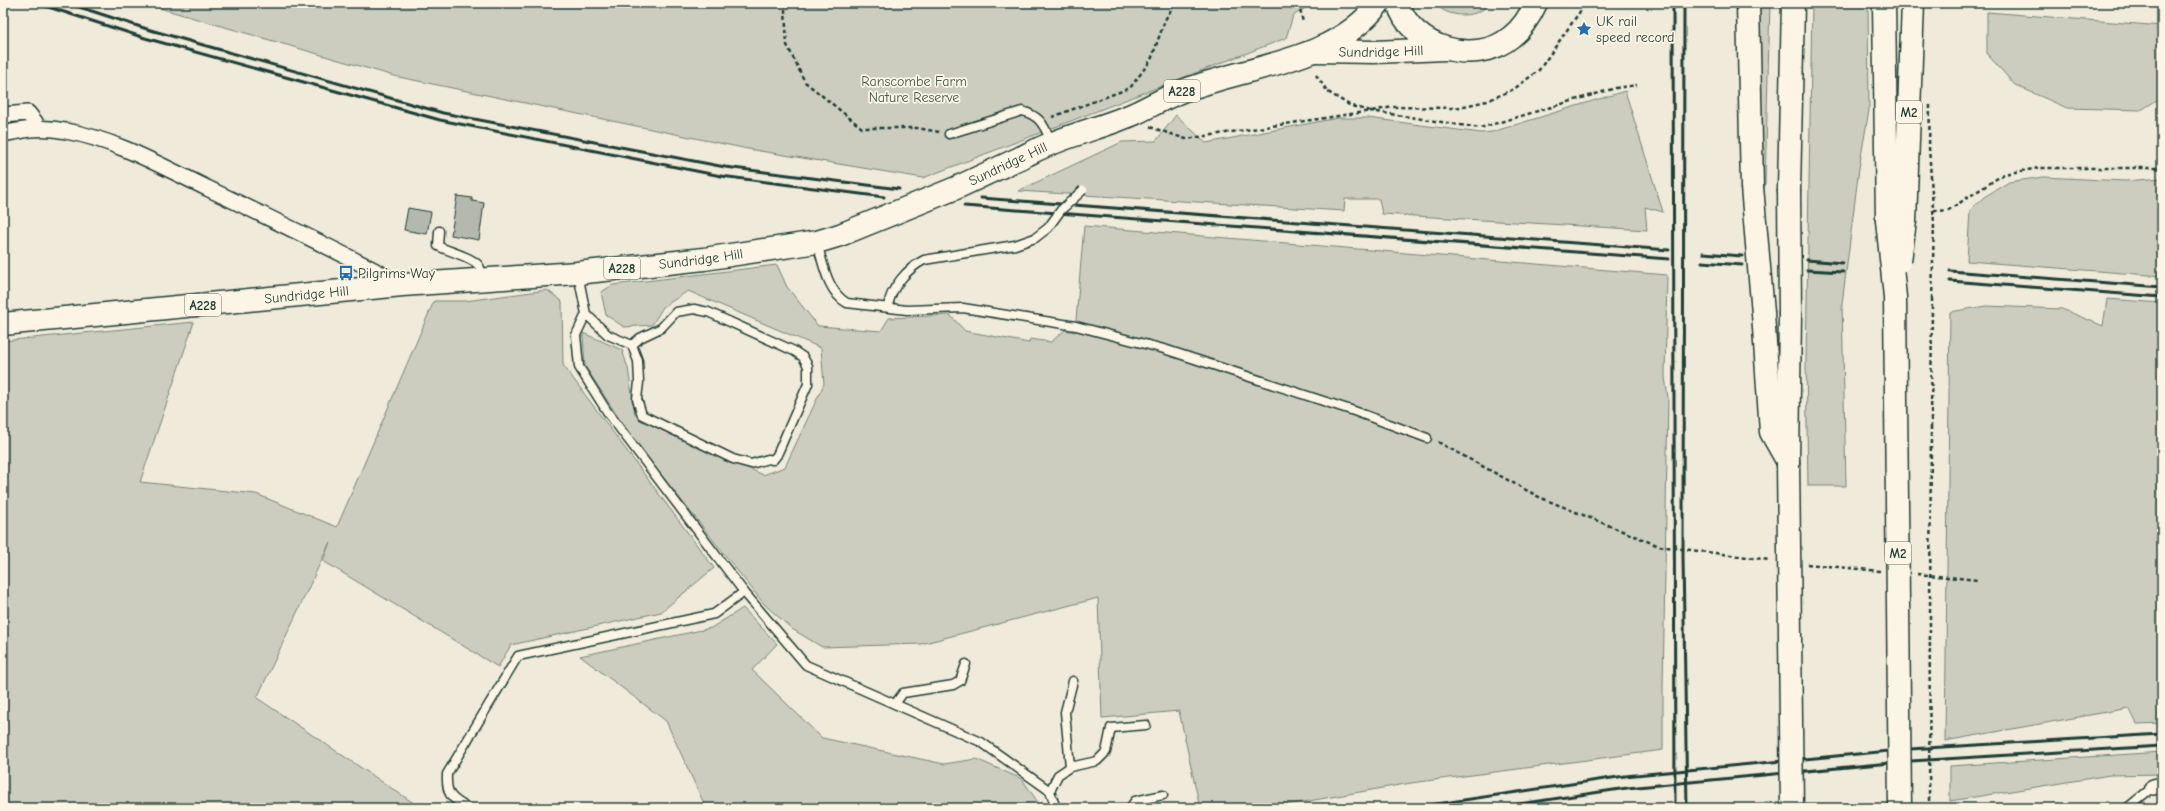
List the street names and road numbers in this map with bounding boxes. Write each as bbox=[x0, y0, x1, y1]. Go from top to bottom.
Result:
street label: Sundridge Hill bbox=[1338, 41, 1424, 61]
road number: A228 bbox=[1164, 80, 1200, 102]
road number: M2 bbox=[1896, 101, 1922, 123]
street label: Sundridge Hill bbox=[966, 138, 1050, 190]
street label: Sundridge Hill bbox=[658, 245, 744, 272]
road number: A228 bbox=[604, 257, 640, 279]
street label: Sundridge Hill bbox=[264, 282, 350, 307]
road number: A228 bbox=[185, 294, 221, 316]
road number: M2 bbox=[1885, 542, 1911, 564]

